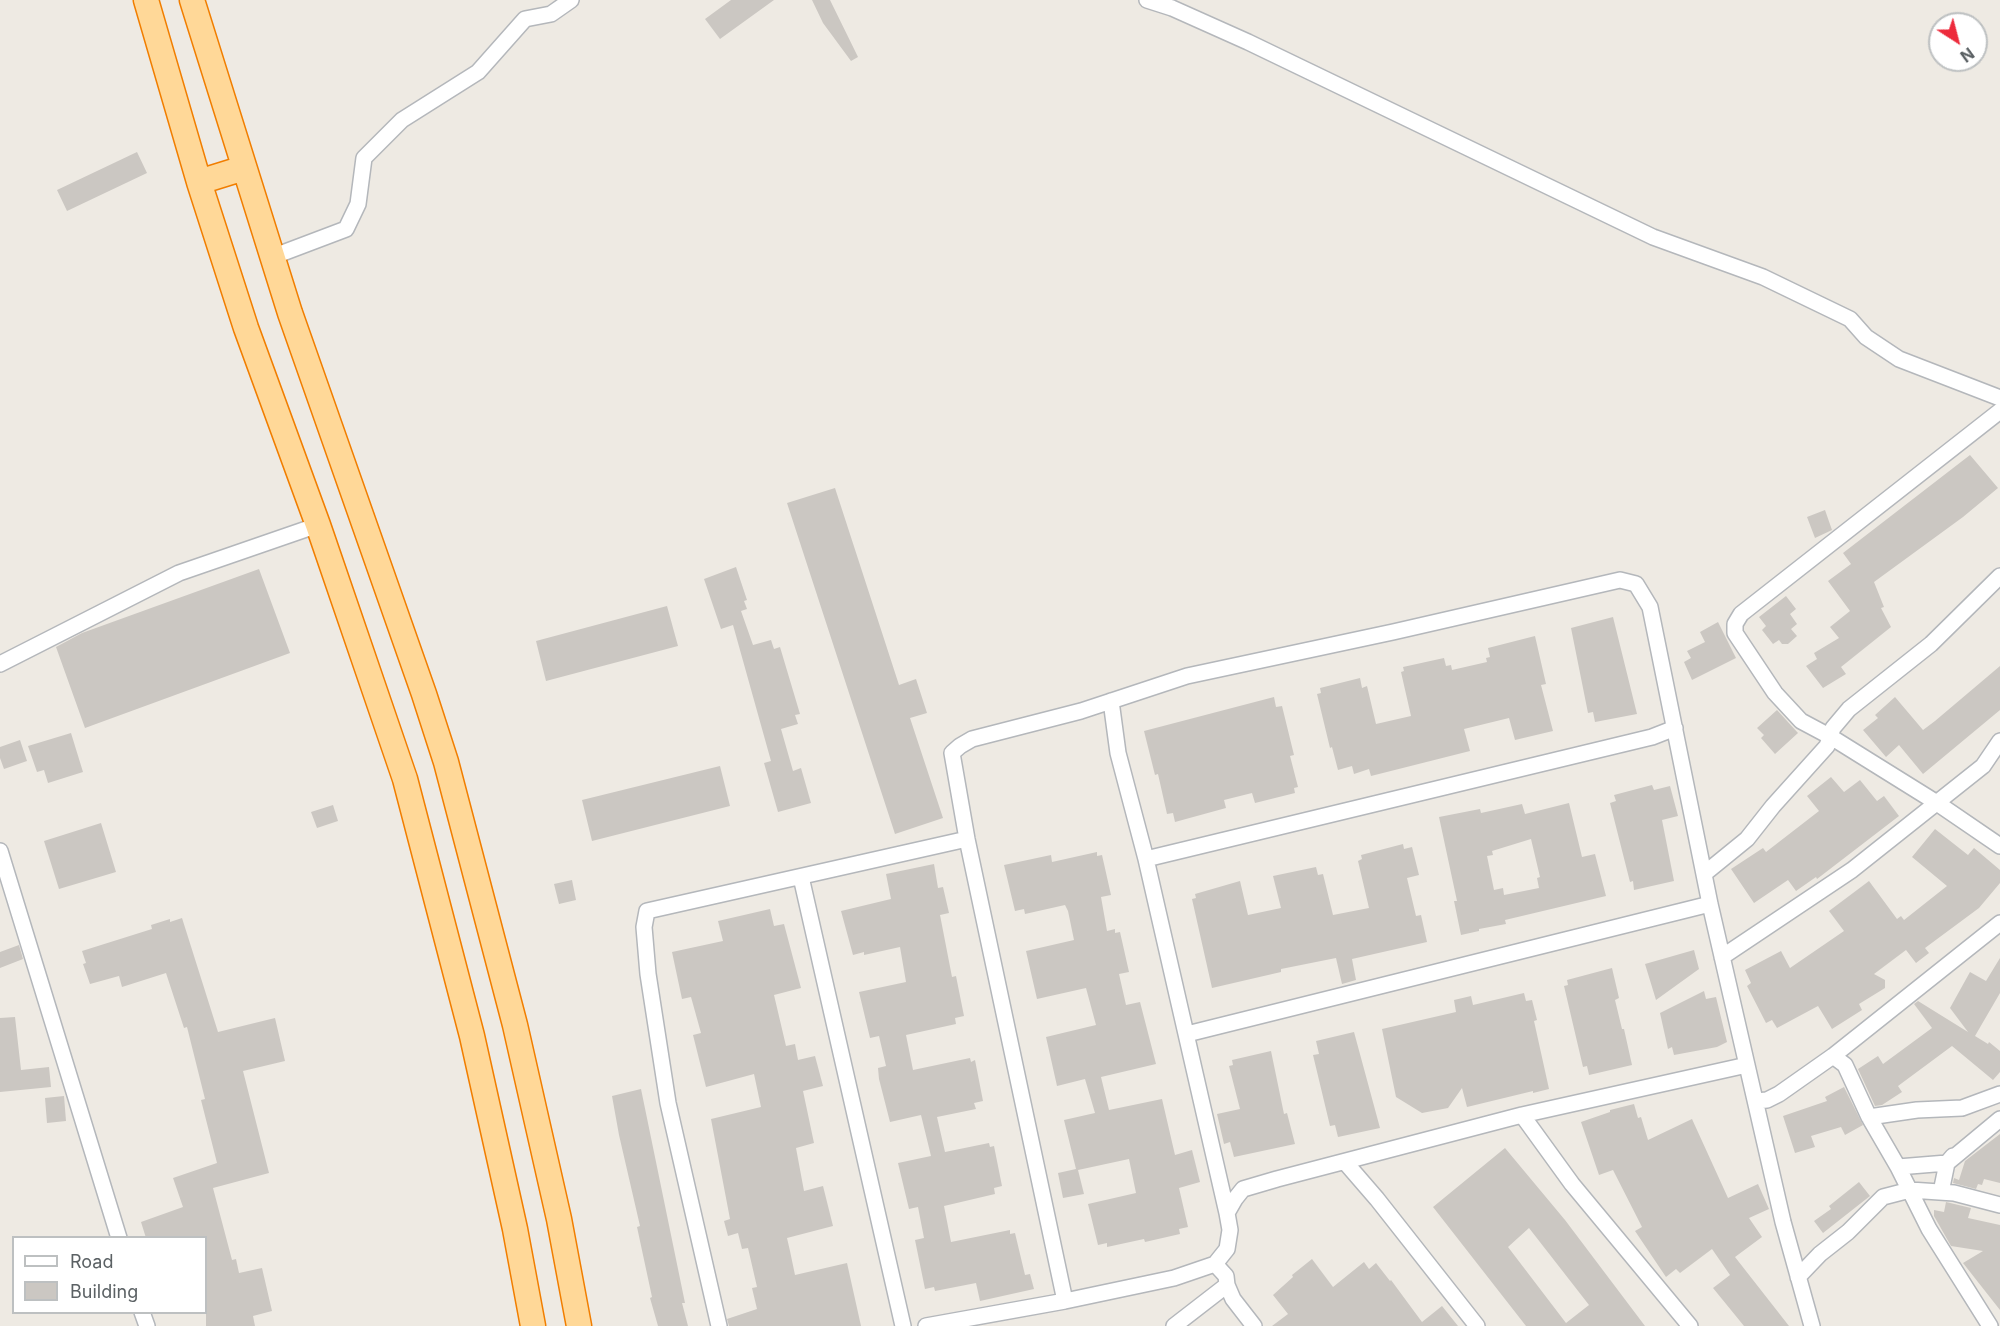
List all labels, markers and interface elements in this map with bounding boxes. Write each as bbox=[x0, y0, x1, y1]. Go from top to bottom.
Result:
north arrow bbox=[1928, 12, 1988, 72]
text: N bbox=[1957, 43, 1978, 67]
legend bbox=[12, 1236, 207, 1314]
text: Road bbox=[70, 1251, 113, 1272]
text: Building bbox=[70, 1281, 138, 1302]

